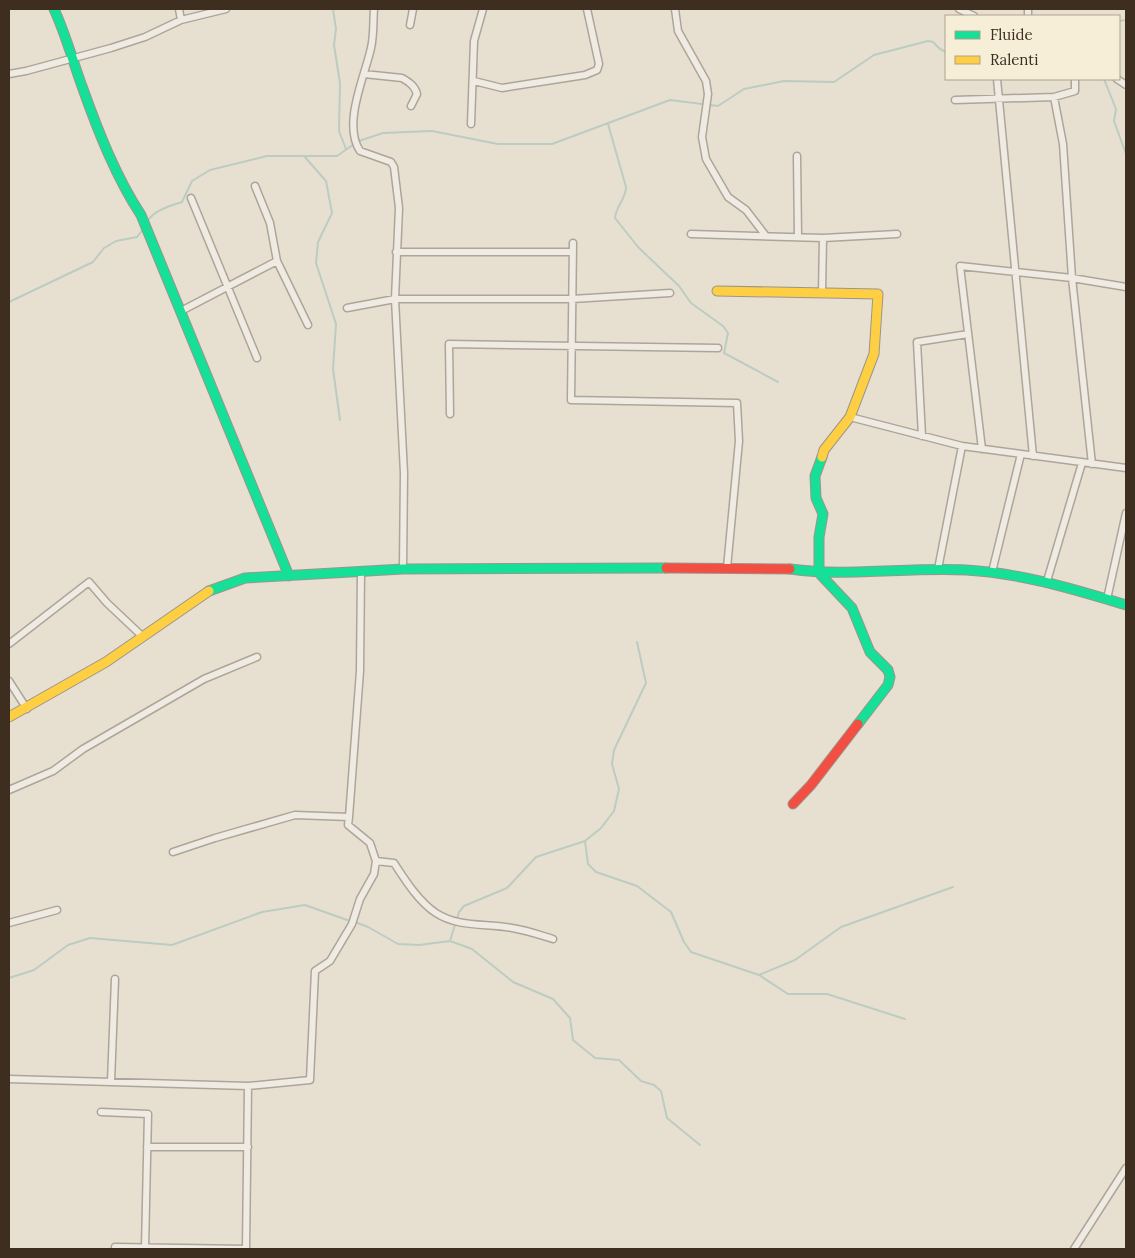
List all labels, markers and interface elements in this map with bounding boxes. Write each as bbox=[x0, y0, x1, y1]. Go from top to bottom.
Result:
legend bbox=[945, 15, 1120, 80]
text: Fluide bbox=[990, 25, 1033, 44]
text: Ralenti bbox=[990, 50, 1038, 69]

